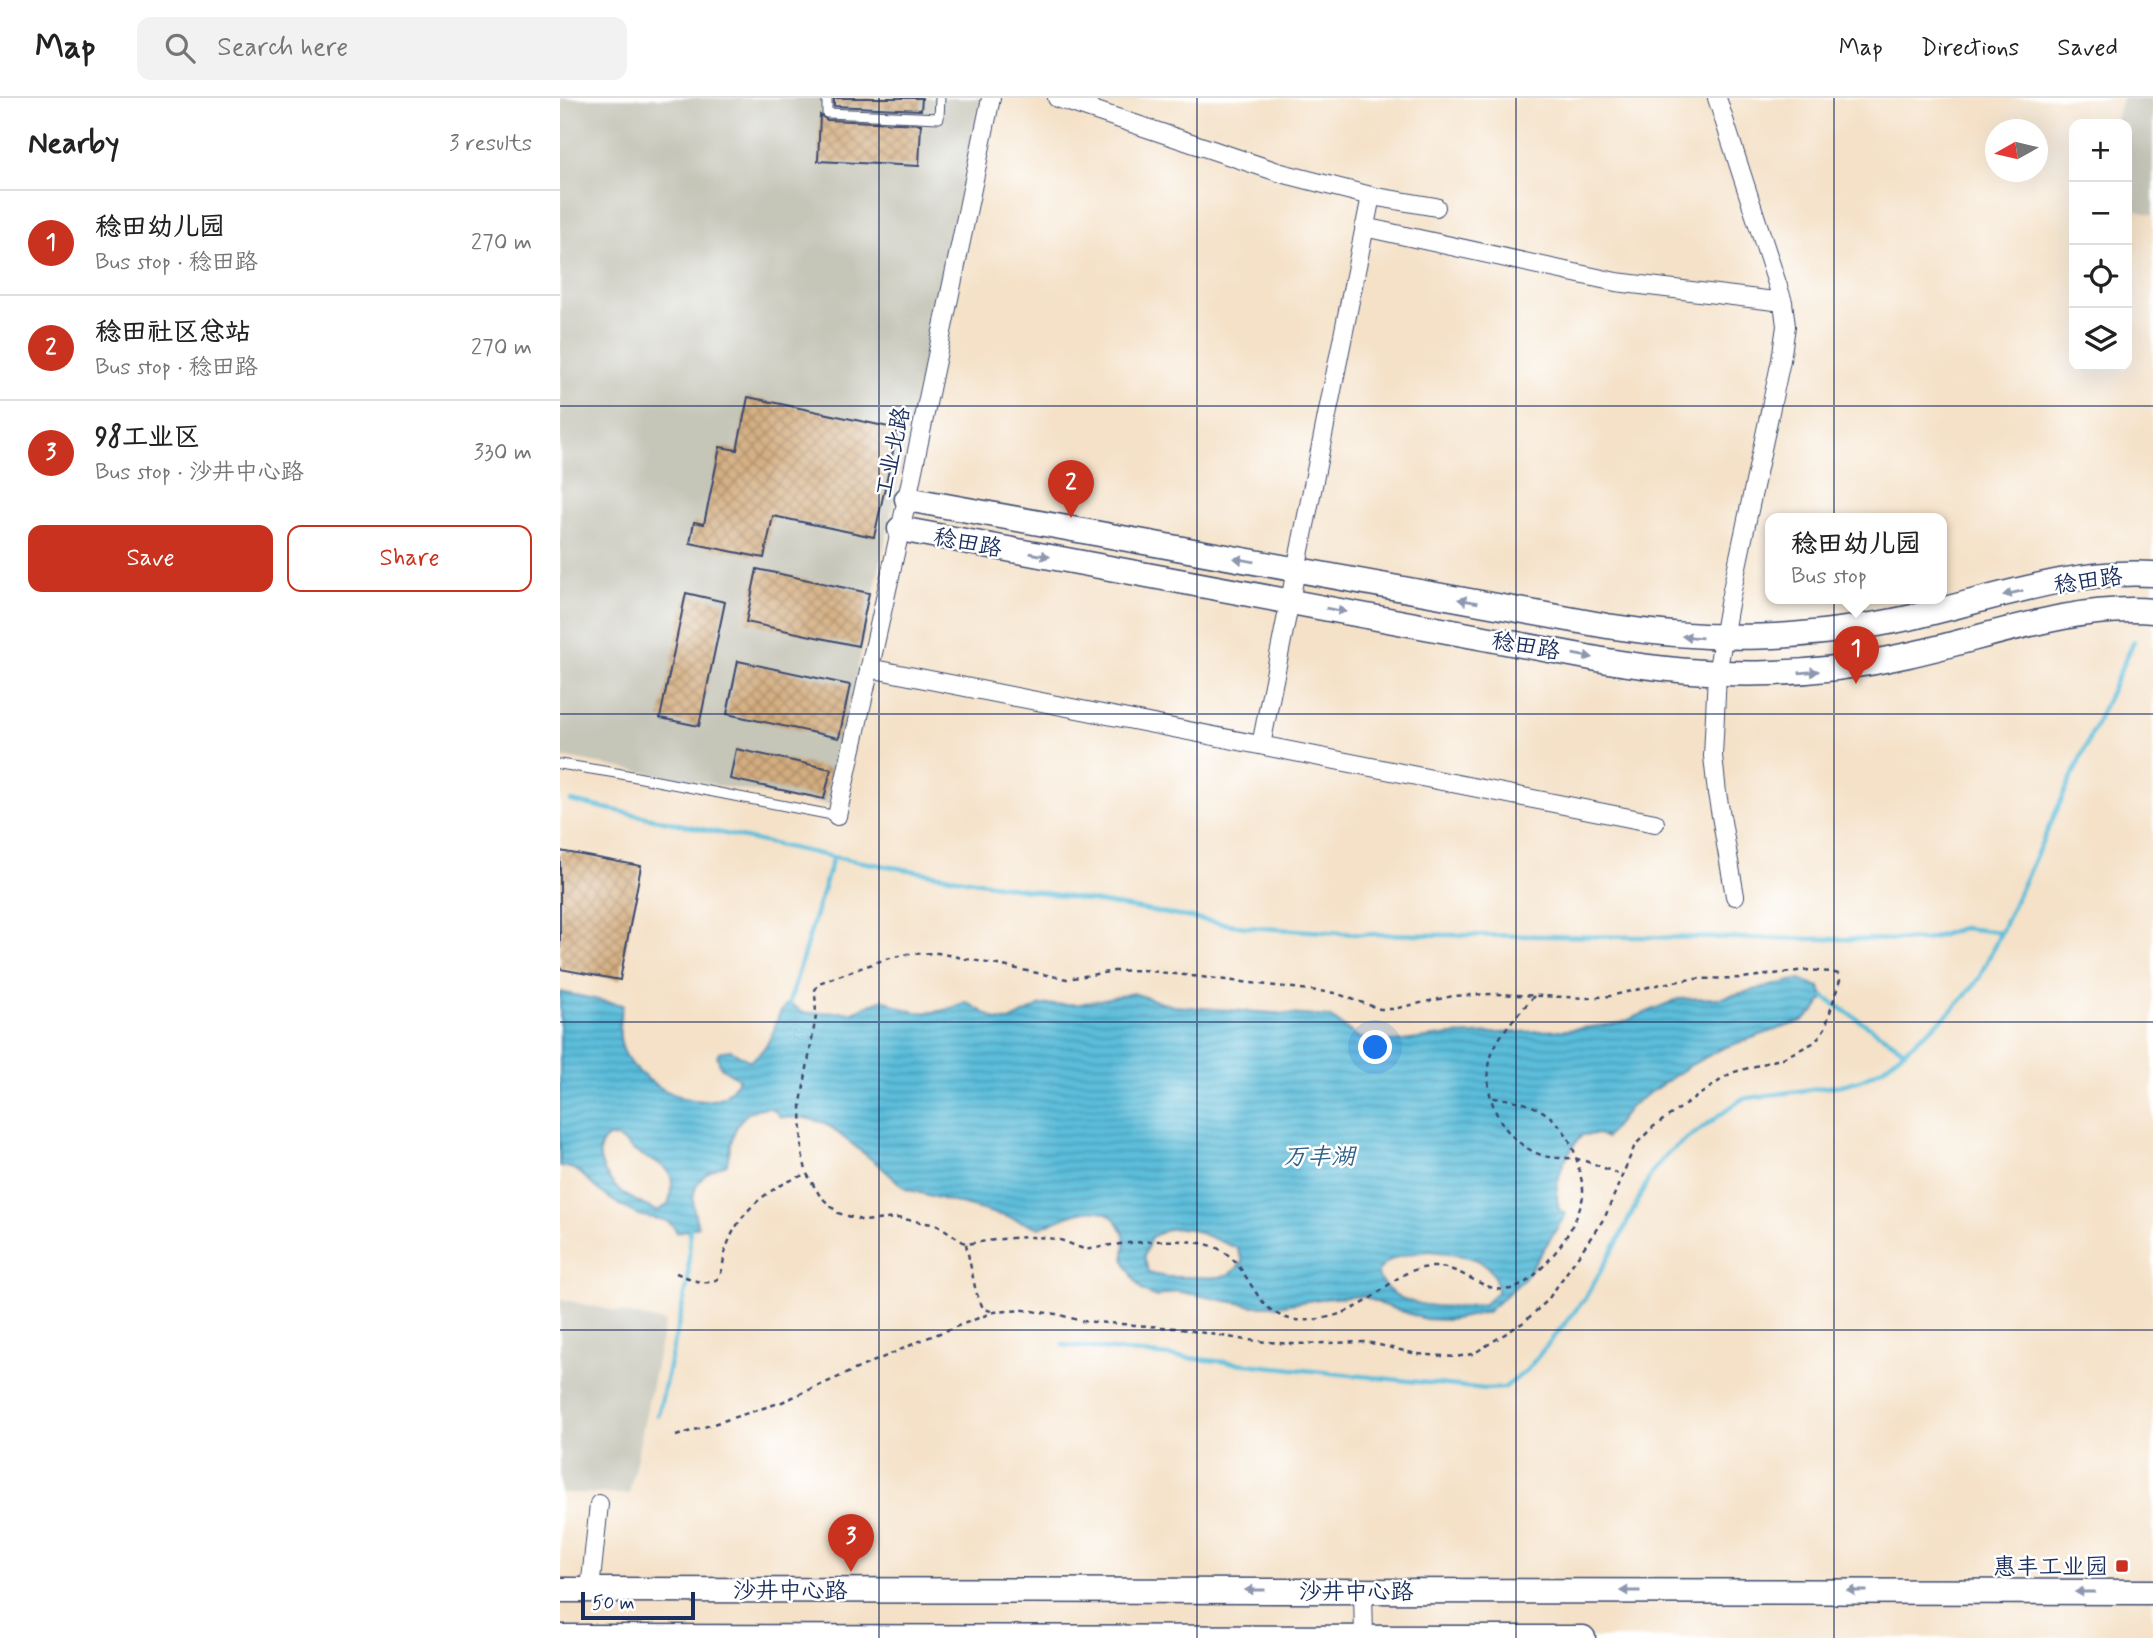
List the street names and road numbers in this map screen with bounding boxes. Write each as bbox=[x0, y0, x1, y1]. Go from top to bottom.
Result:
street label: 工业北路 bbox=[870, 404, 918, 501]
street label: 稔田路 bbox=[931, 523, 1004, 565]
street label: 稔田路 bbox=[2052, 562, 2125, 602]
street label: 稔田路 bbox=[1489, 626, 1562, 668]
street label: 沙井中心路 bbox=[733, 1577, 848, 1607]
street label: 沙井中心路 bbox=[1299, 1578, 1414, 1608]

